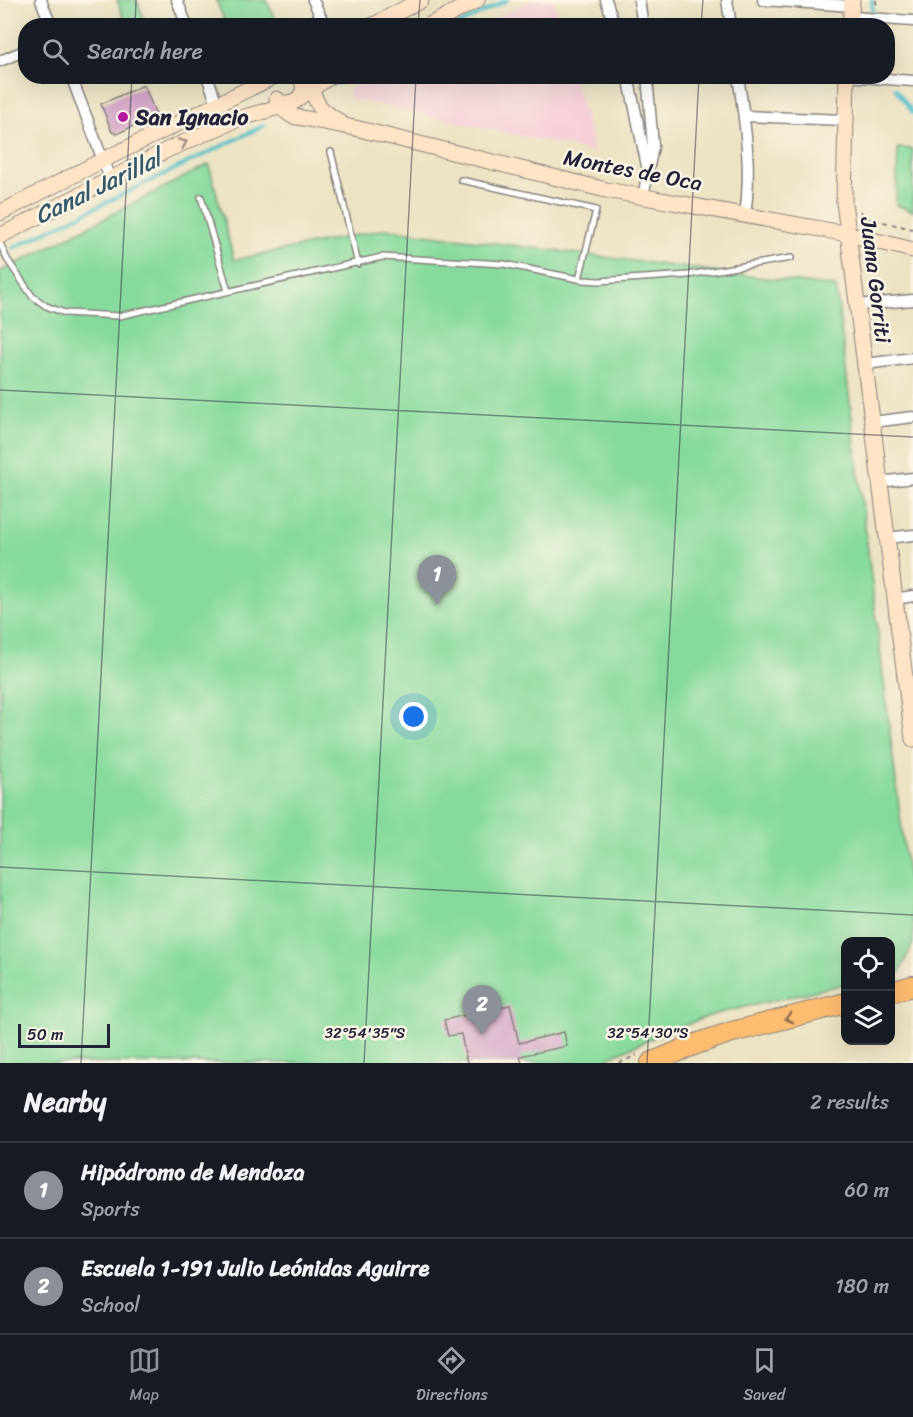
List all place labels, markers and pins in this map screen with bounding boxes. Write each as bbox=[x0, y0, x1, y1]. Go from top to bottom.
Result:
place label: San Ignacio bbox=[134, 98, 249, 137]
marker: San Ignacio bbox=[116, 110, 130, 124]
pin: 1 bbox=[418, 556, 456, 605]
pin: 2 bbox=[462, 986, 502, 1035]

